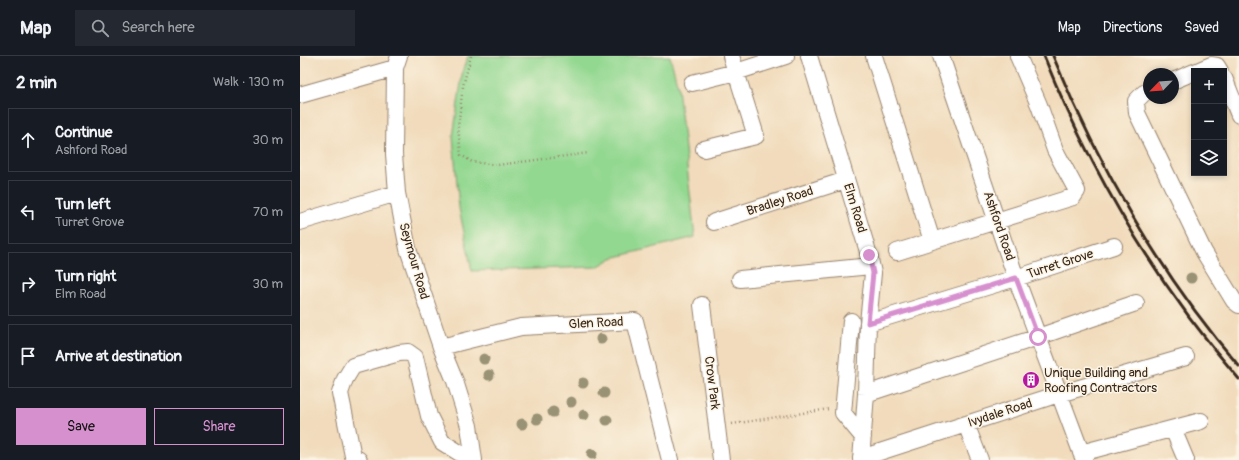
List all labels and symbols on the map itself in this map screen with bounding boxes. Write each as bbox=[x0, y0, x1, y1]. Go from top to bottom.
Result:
north arrow bbox=[1143, 68, 1179, 104]
street label: Elm Road bbox=[840, 181, 870, 235]
street label: Bradley Road bbox=[745, 183, 815, 219]
street label: Ashford Road bbox=[980, 189, 1018, 263]
street label: Seymour Road bbox=[395, 221, 433, 301]
route end bbox=[860, 246, 878, 264]
street label: Turret Grove bbox=[1025, 246, 1096, 282]
street label: Glen Road bbox=[568, 314, 624, 332]
route start bbox=[1029, 328, 1047, 346]
street label: Crow Park bbox=[701, 355, 723, 411]
place label: Unique Building and Roofing Contractors bbox=[1044, 365, 1157, 396]
building icon: Unique Building and Roofing Contractors bbox=[1021, 370, 1041, 390]
street label: Ivydale Road bbox=[966, 395, 1034, 431]

